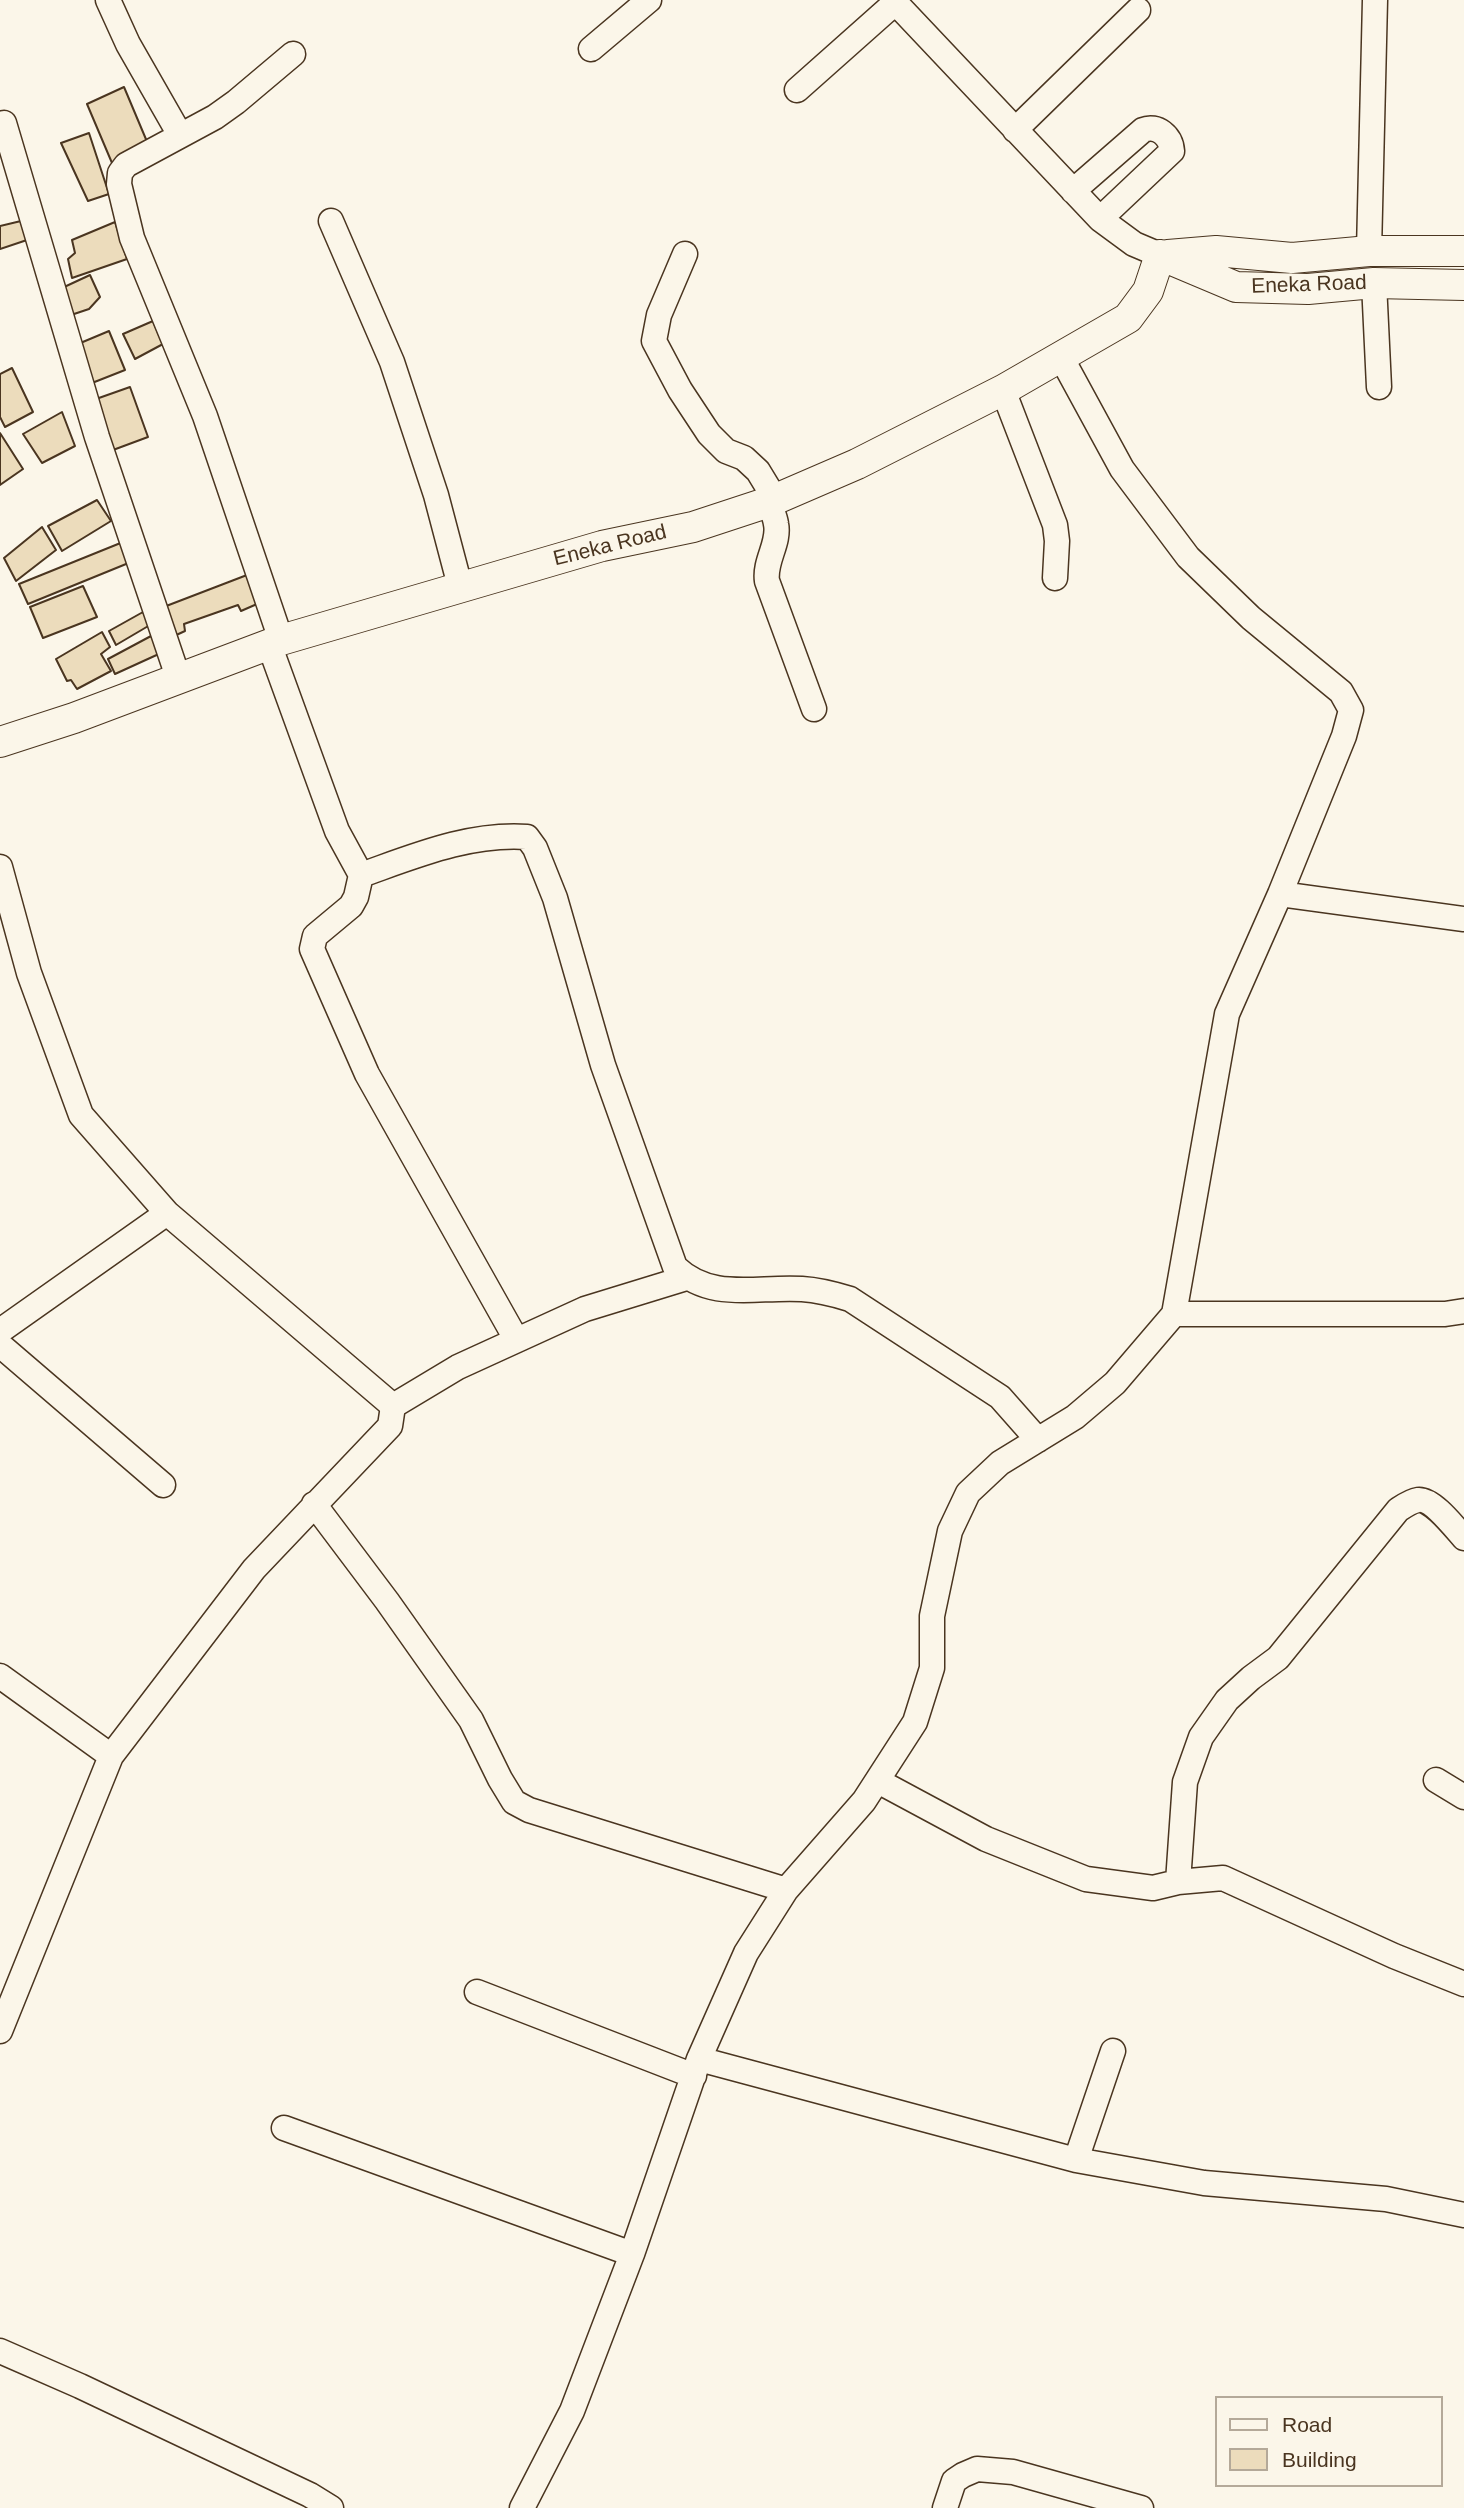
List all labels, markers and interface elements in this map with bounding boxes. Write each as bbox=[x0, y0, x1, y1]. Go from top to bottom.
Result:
street label: Eneka Road bbox=[1251, 270, 1367, 300]
street label: Eneka Road bbox=[551, 520, 669, 572]
legend bbox=[1216, 2396, 1443, 2487]
text: Road bbox=[1282, 2413, 1332, 2436]
text: Building bbox=[1282, 2448, 1357, 2471]

